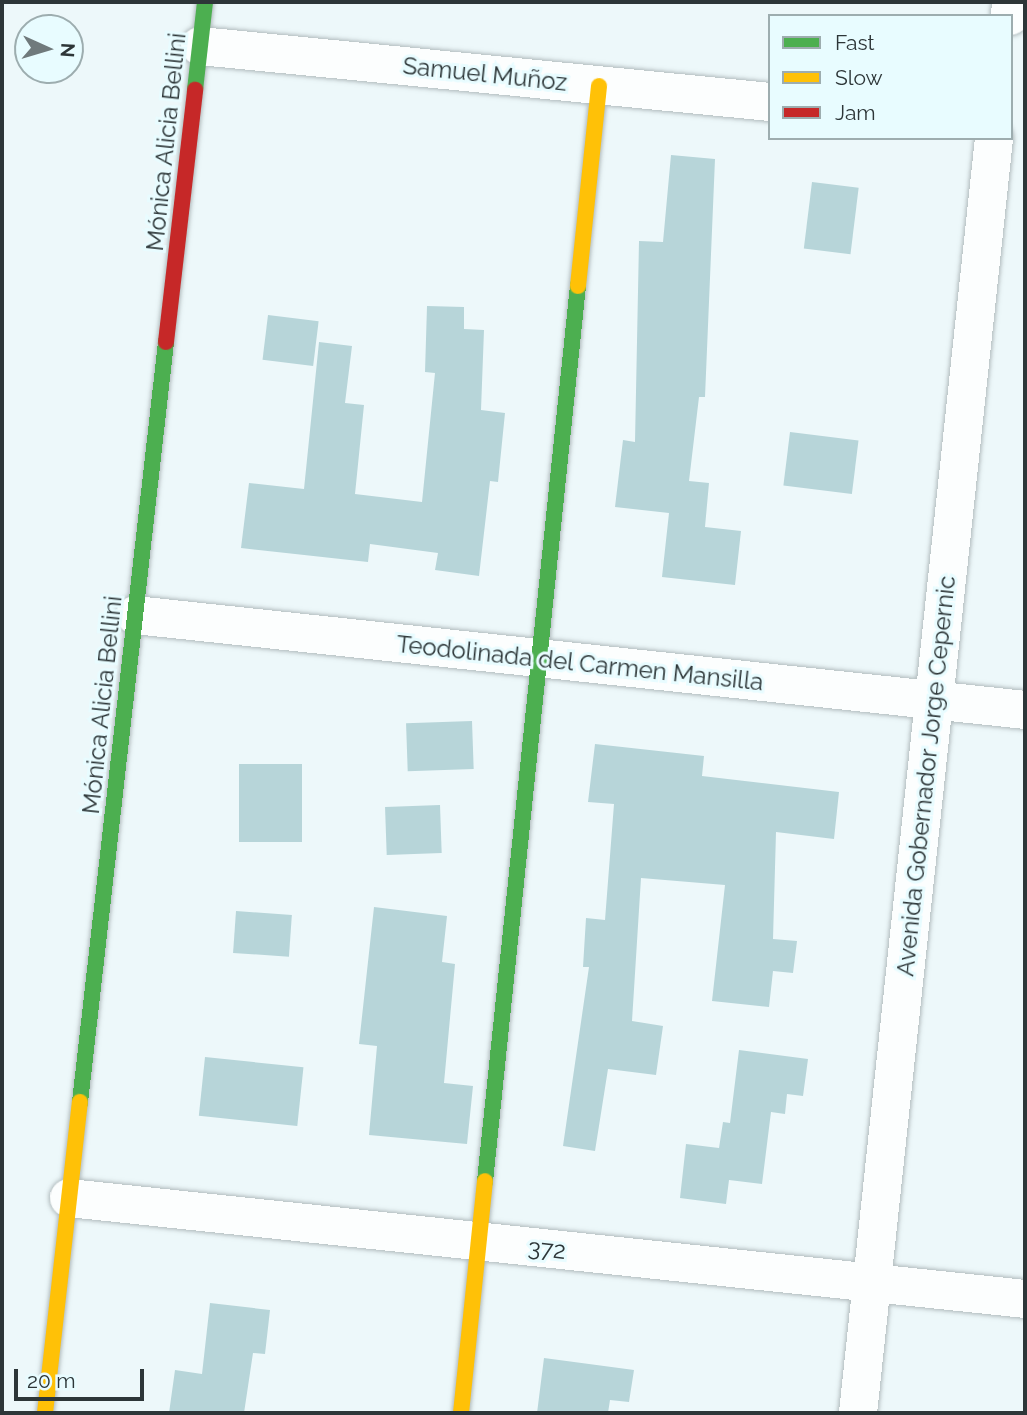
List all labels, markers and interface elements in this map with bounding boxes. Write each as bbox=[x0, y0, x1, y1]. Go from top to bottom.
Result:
north arrow bbox=[14, 14, 84, 84]
legend bbox=[768, 14, 1013, 140]
text: Fast bbox=[835, 30, 875, 55]
street label: Mónica Alicia Bellini bbox=[140, 31, 192, 253]
text: N bbox=[56, 42, 79, 58]
street label: Samuel Muñoz bbox=[401, 51, 569, 97]
text: Slow bbox=[835, 65, 883, 90]
text: Jam bbox=[835, 100, 876, 125]
street label: Avenida Gobernador Jorge Cepernic bbox=[891, 574, 961, 978]
street label: Mónica Alicia Bellini bbox=[76, 594, 128, 816]
street label: Teodolinada del Carmen Mansilla bbox=[395, 629, 765, 697]
street label: 372 bbox=[527, 1233, 567, 1265]
scale bar bbox=[18, 1356, 147, 1400]
text: 20 m bbox=[27, 1368, 75, 1393]

